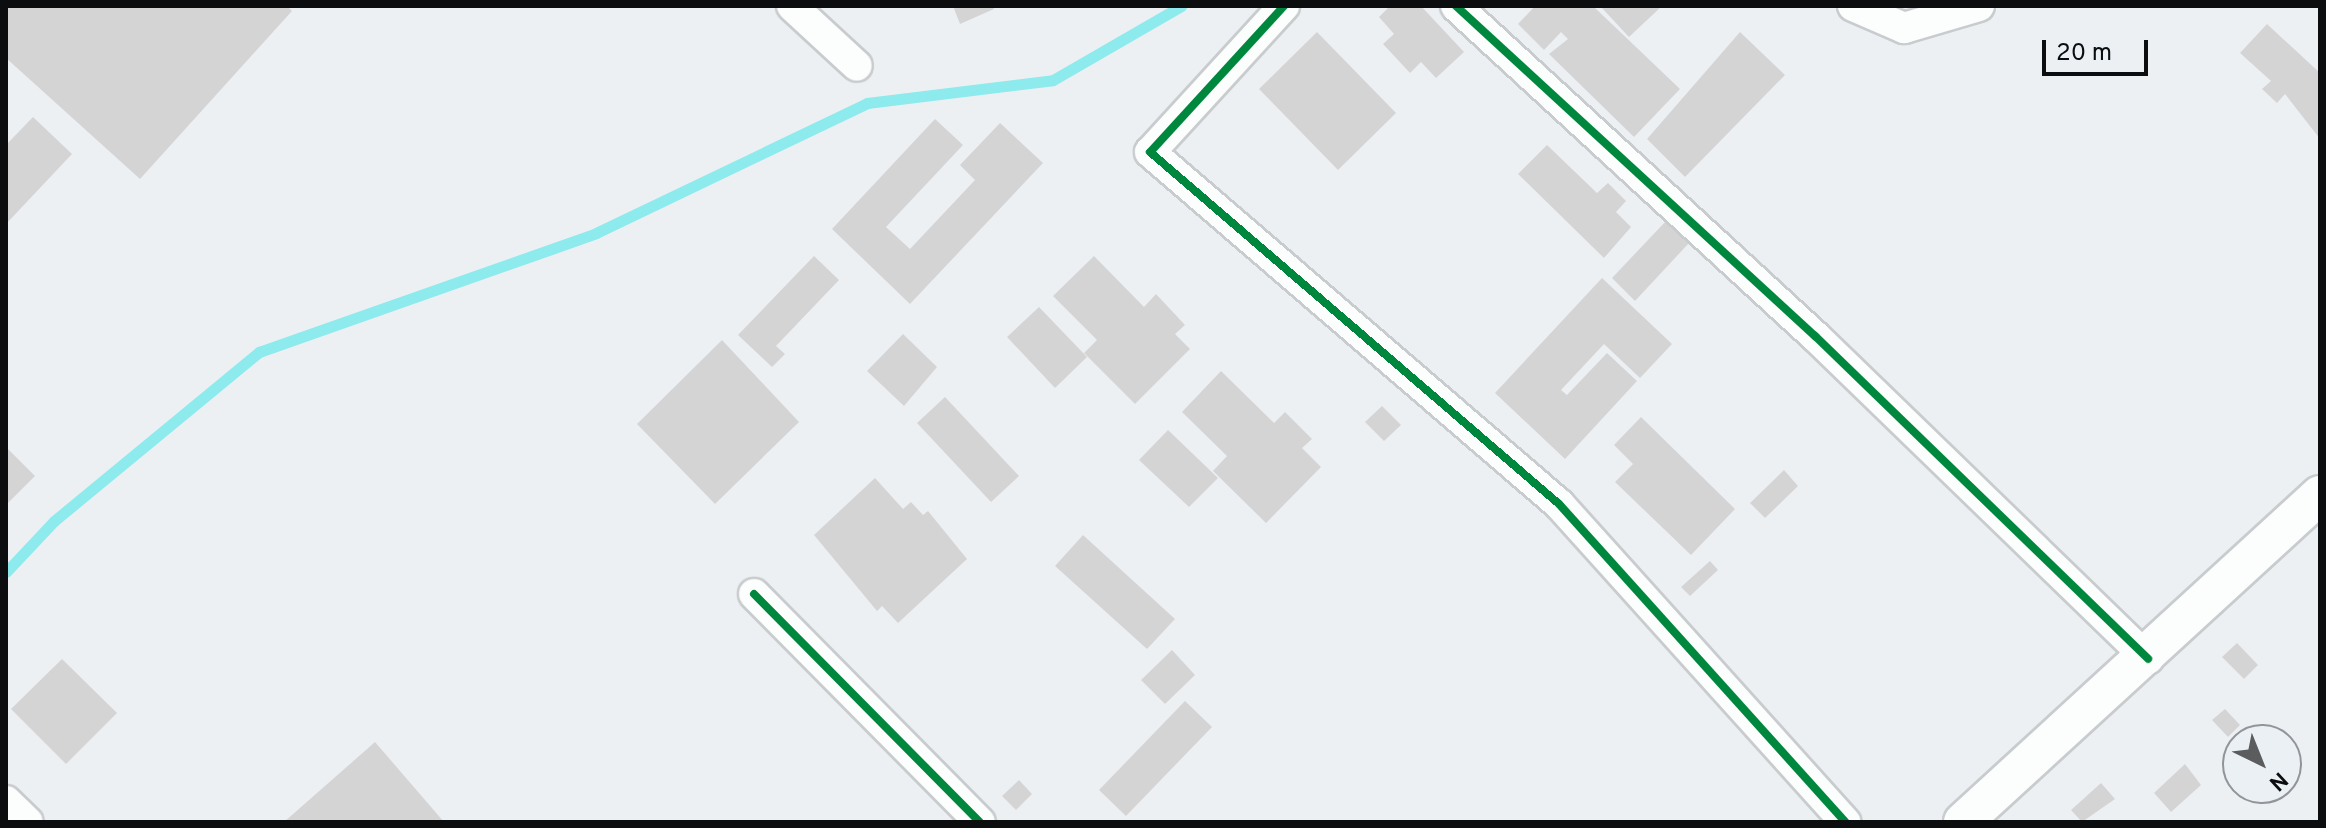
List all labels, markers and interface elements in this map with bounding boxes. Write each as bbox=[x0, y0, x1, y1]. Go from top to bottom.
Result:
scale bar bbox=[2046, 24, 2152, 74]
text: 20 m bbox=[2056, 39, 2112, 69]
north arrow bbox=[2222, 724, 2302, 804]
text: N bbox=[2262, 765, 2292, 796]

